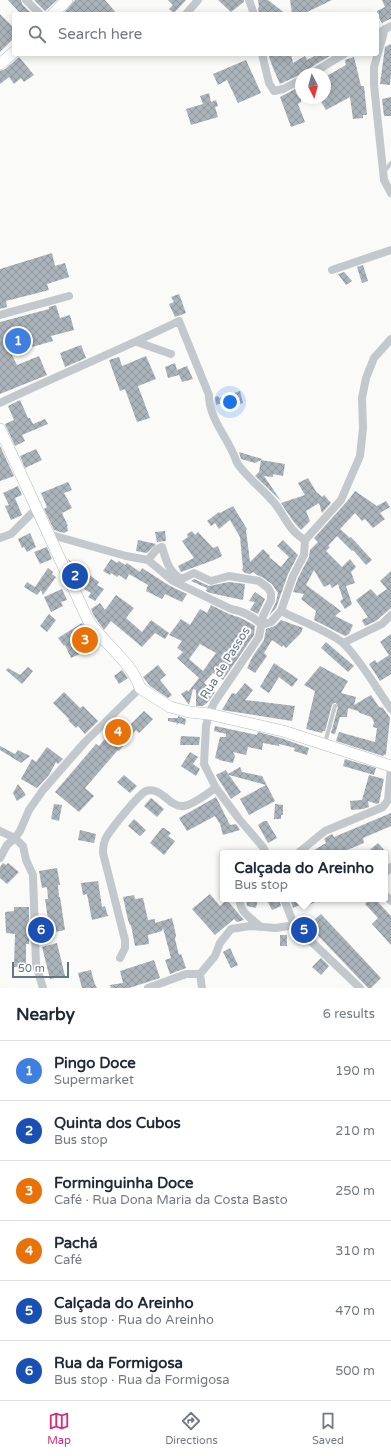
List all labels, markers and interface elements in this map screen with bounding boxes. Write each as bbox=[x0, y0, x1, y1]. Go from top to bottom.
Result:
search box bbox=[12, 12, 379, 56]
icon: search bbox=[26, 23, 48, 45]
text: Search here bbox=[58, 25, 142, 43]
north arrow bbox=[295, 68, 331, 104]
pin: 1 bbox=[5, 326, 31, 356]
your location bbox=[220, 392, 240, 412]
pin: 2 bbox=[62, 561, 88, 591]
street label: Rua de Passos bbox=[197, 624, 253, 702]
pin: 3 bbox=[72, 625, 98, 655]
pin: 4 bbox=[105, 717, 131, 747]
popup bbox=[220, 850, 388, 902]
text: Calçada do Areinho bbox=[234, 859, 374, 877]
text: Bus stop bbox=[234, 877, 288, 893]
pin: 6 bbox=[28, 915, 54, 945]
pin: 5 bbox=[291, 915, 317, 945]
scale bar bbox=[12, 960, 69, 979]
text: 50 m bbox=[18, 962, 45, 975]
text: Nearby bbox=[16, 1004, 75, 1025]
text: 6 results bbox=[323, 1006, 375, 1022]
text: Pingo Doce bbox=[54, 1054, 136, 1072]
text: 1 bbox=[25, 1063, 33, 1079]
text: 190 m bbox=[335, 1063, 375, 1079]
text: Supermarket bbox=[54, 1072, 134, 1088]
text: Quinta dos Cubos bbox=[54, 1114, 181, 1132]
text: 2 bbox=[25, 1123, 33, 1139]
text: 210 m bbox=[335, 1123, 375, 1139]
text: Bus stop bbox=[54, 1132, 108, 1148]
text: Forminguinha Doce bbox=[54, 1174, 194, 1192]
text: 3 bbox=[25, 1183, 33, 1199]
text: 250 m bbox=[335, 1183, 375, 1199]
text: Café · Rua Dona Maria da Costa Basto bbox=[54, 1192, 288, 1208]
text: Pachá bbox=[54, 1234, 98, 1252]
text: 4 bbox=[25, 1243, 33, 1259]
text: 310 m bbox=[335, 1243, 375, 1259]
text: Café bbox=[54, 1252, 82, 1268]
text: Calçada do Areinho bbox=[54, 1294, 194, 1312]
text: 5 bbox=[25, 1303, 33, 1319]
text: 470 m bbox=[335, 1303, 375, 1319]
text: Bus stop · Rua do Areinho bbox=[54, 1312, 214, 1328]
text: Rua da Formigosa bbox=[54, 1354, 183, 1372]
text: 6 bbox=[25, 1363, 33, 1379]
text: 500 m bbox=[335, 1363, 375, 1379]
text: Bus stop · Rua da Formigosa bbox=[54, 1372, 230, 1388]
tab: Map bbox=[47, 1410, 71, 1447]
tab: Directions bbox=[165, 1410, 218, 1447]
tab: Saved bbox=[312, 1410, 344, 1447]

